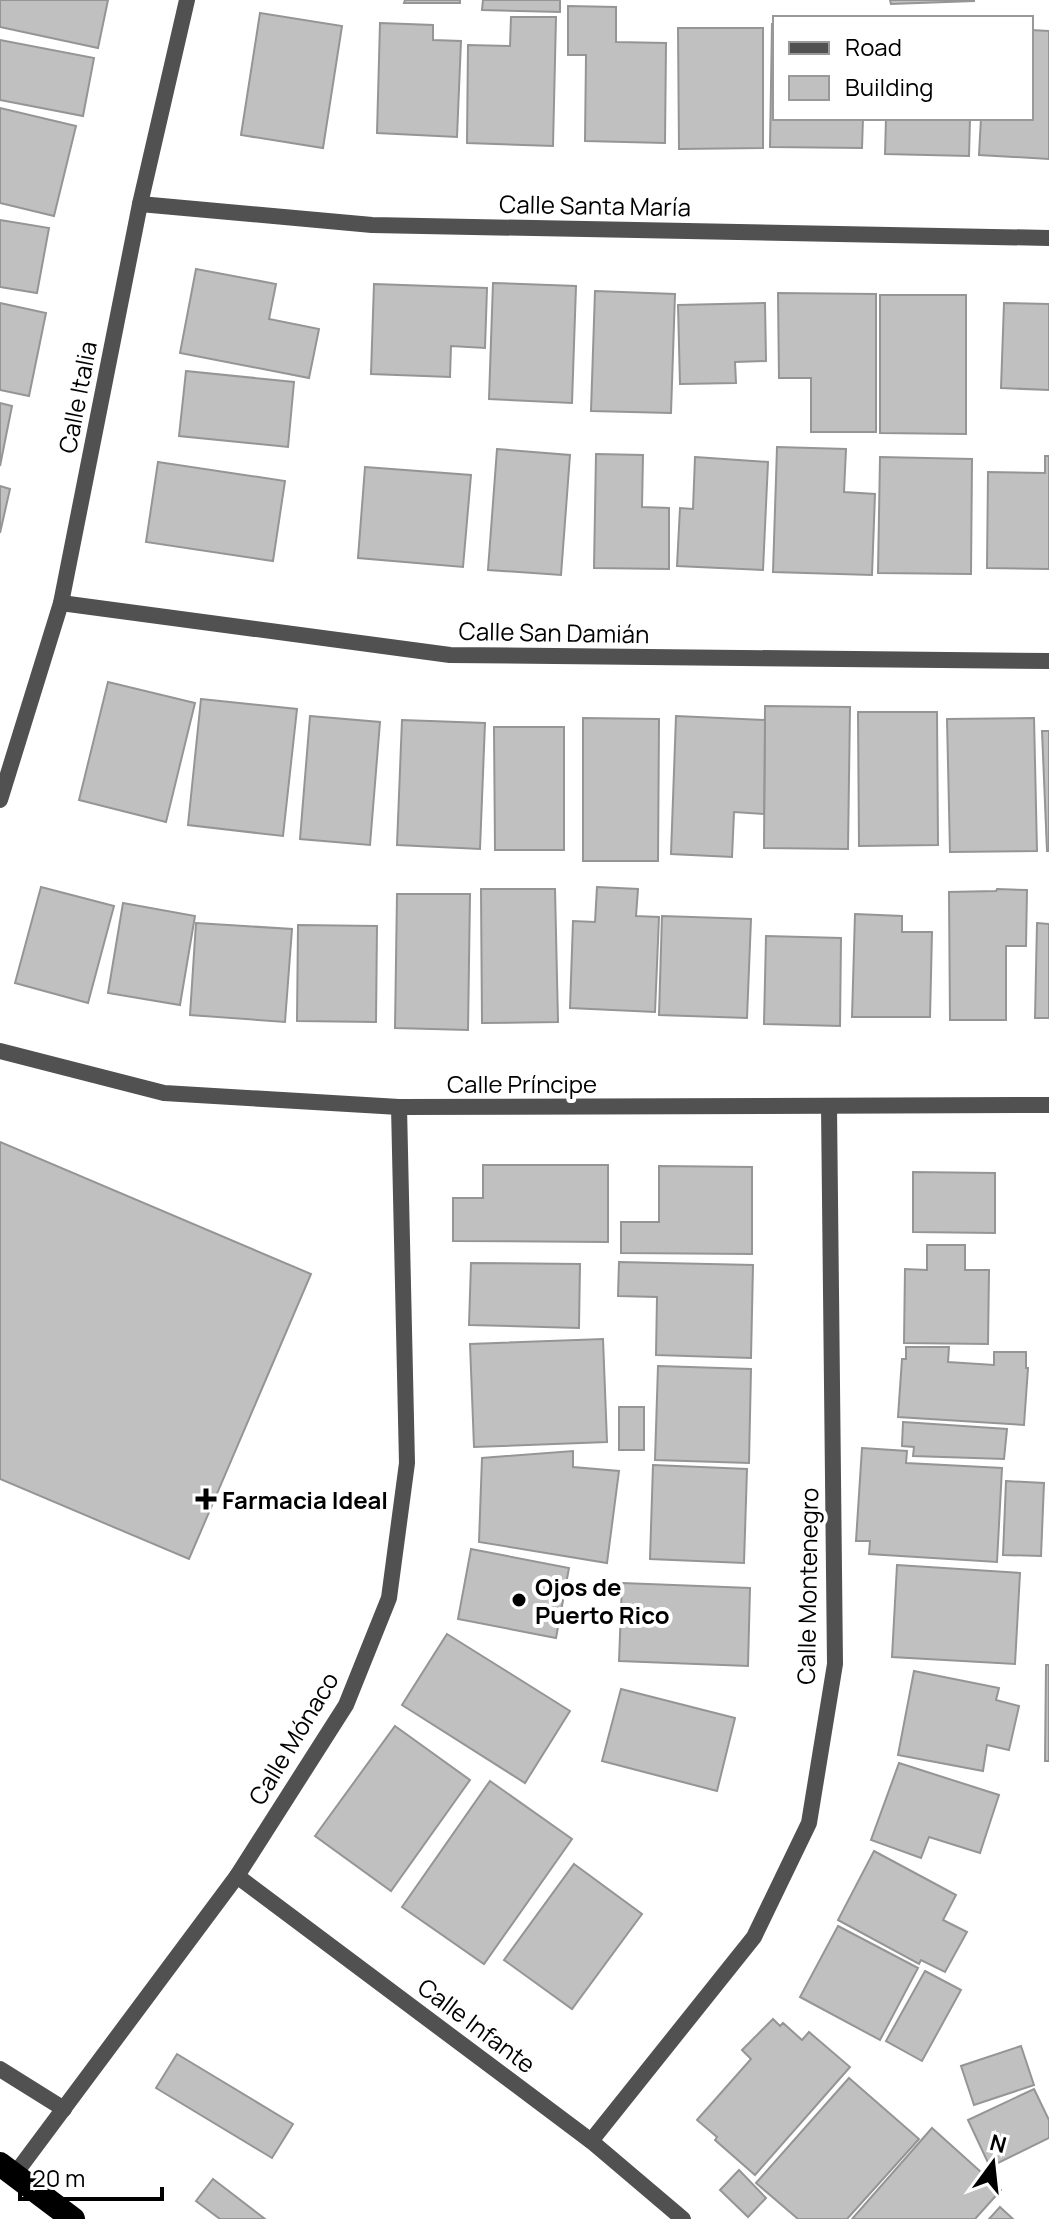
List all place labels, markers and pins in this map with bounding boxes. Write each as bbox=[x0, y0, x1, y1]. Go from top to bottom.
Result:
place label: Farmacia Ideal bbox=[222, 1483, 388, 1516]
marker: Farmacia Ideal bbox=[197, 1490, 215, 1508]
place label: Ojos de Puerto Rico bbox=[535, 1570, 670, 1631]
marker: Ojos de Puerto Rico bbox=[510, 1591, 528, 1609]

